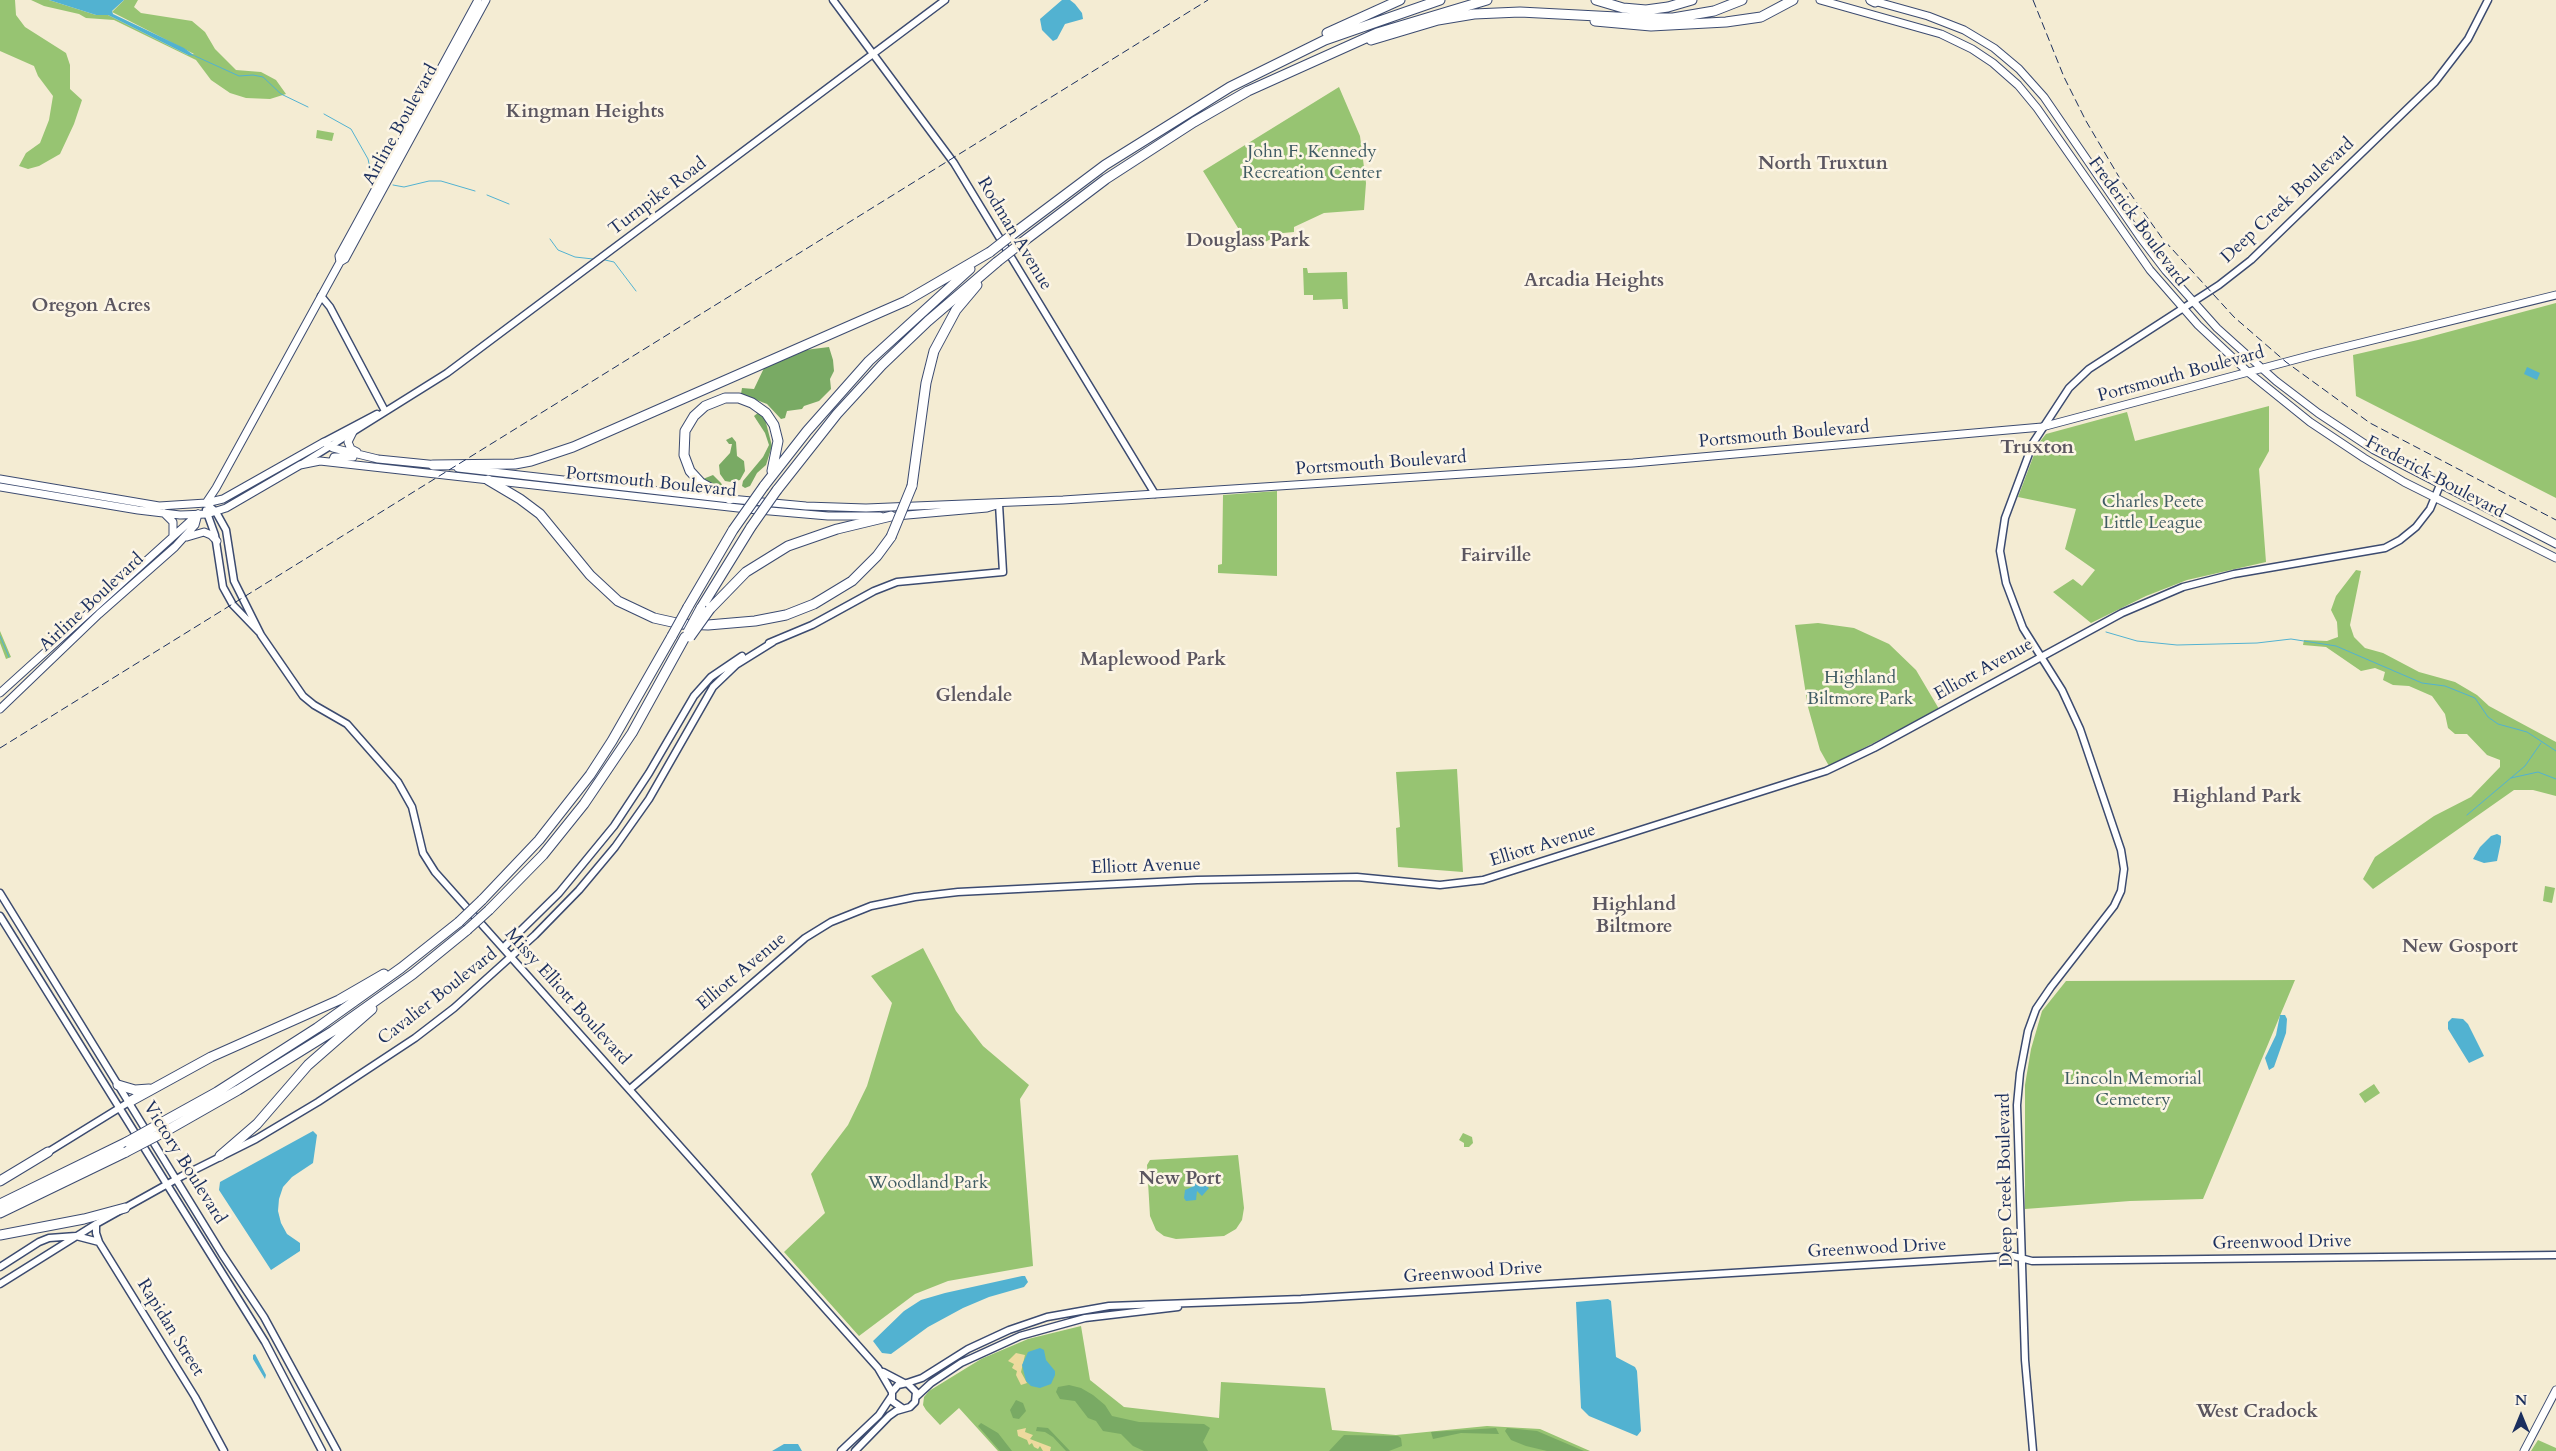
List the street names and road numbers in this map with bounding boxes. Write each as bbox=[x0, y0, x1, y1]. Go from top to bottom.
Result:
street label: Airline Boulevard bbox=[359, 61, 443, 189]
street label: Deep Creek Boulevard bbox=[2217, 134, 2359, 268]
street label: Turnpike Road bbox=[605, 153, 711, 241]
street label: Frederick Boulevard bbox=[2083, 153, 2191, 291]
street label: Rodman Avenue bbox=[972, 173, 1056, 295]
street label: Portsmouth Boulevard bbox=[2095, 342, 2267, 408]
street label: Portsmouth Boulevard bbox=[1698, 417, 1870, 453]
street label: Frederick Boulevard bbox=[2362, 432, 2508, 524]
street label: Portsmouth Boulevard bbox=[1295, 447, 1467, 481]
street label: Portsmouth Boulevard bbox=[565, 463, 737, 503]
street label: Airline Boulevard bbox=[35, 549, 149, 657]
street label: Elliott Avenue bbox=[1931, 634, 2037, 706]
street label: Elliott Avenue bbox=[1487, 820, 1599, 872]
street label: Elliott Avenue bbox=[1091, 854, 1201, 880]
street label: Missy Elliott Boulevard bbox=[500, 924, 634, 1070]
street label: Elliott Avenue bbox=[693, 928, 791, 1016]
street label: Cavalier Boulevard bbox=[374, 944, 502, 1050]
street label: Deep Creek Boulevard bbox=[1994, 1093, 2018, 1267]
street label: Victory Boulevard bbox=[138, 1098, 230, 1228]
street label: Greenwood Drive bbox=[2212, 1231, 2352, 1255]
street label: Greenwood Drive bbox=[1807, 1235, 1947, 1263]
street label: Greenwood Drive bbox=[1403, 1257, 1543, 1289]
street label: Rapidan Street bbox=[132, 1275, 208, 1381]

